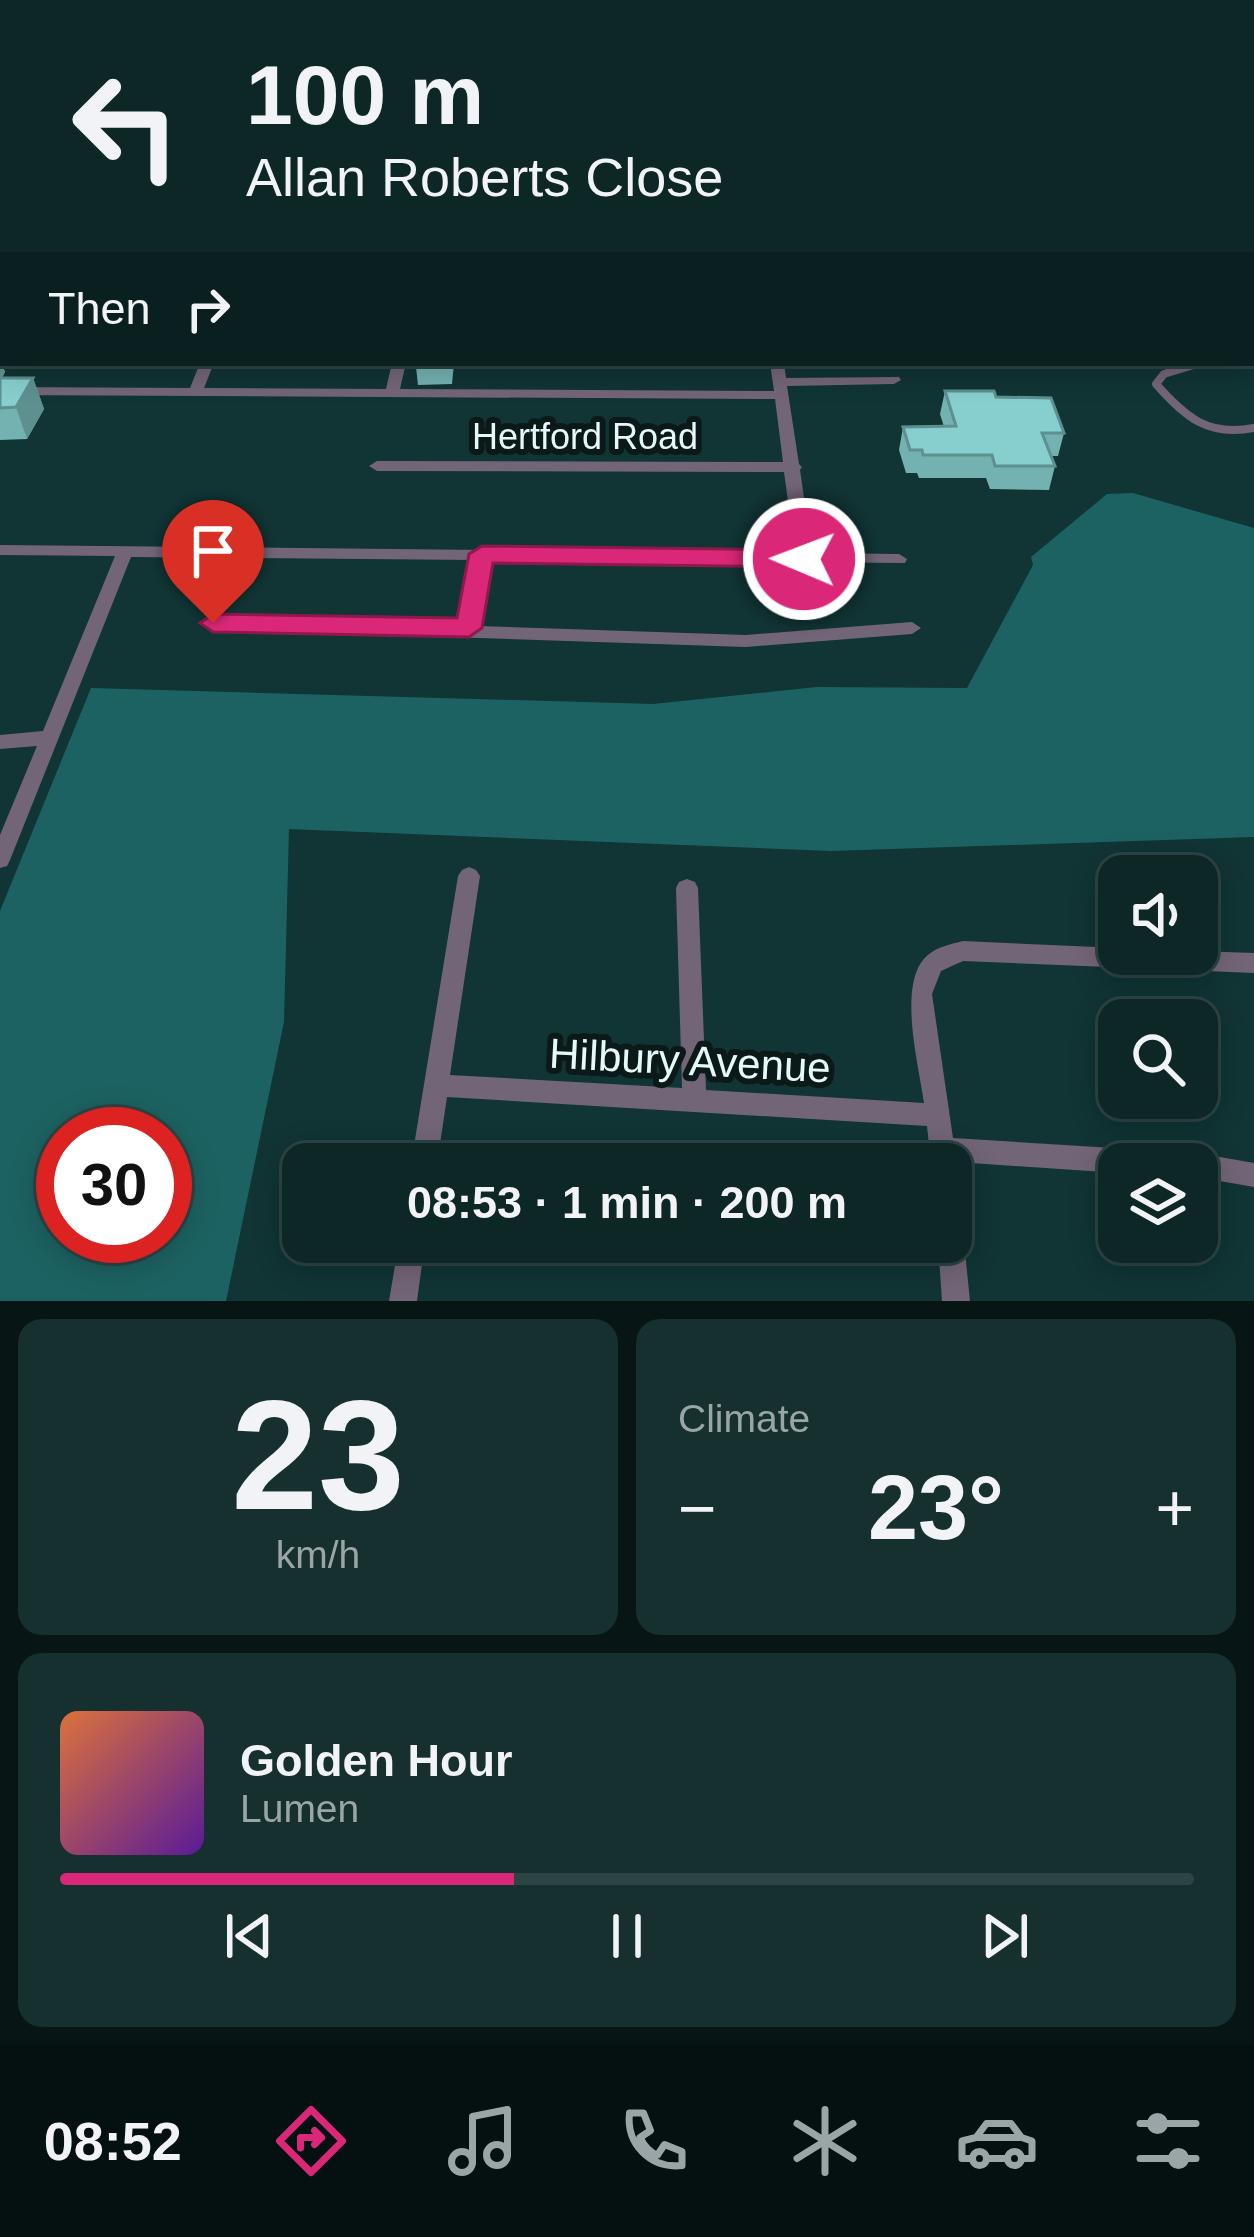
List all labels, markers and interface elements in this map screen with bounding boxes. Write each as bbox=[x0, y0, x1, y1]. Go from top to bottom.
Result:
icon: left bbox=[48, 48, 204, 204]
text: 100 m bbox=[246, 48, 484, 142]
text: Allan Roberts Close bbox=[246, 147, 723, 207]
icon: right bbox=[175, 276, 241, 342]
text: Then bbox=[48, 283, 151, 334]
street label: Hertford Road bbox=[472, 416, 698, 457]
position arrow bbox=[741, 496, 867, 622]
pin bbox=[162, 500, 264, 623]
icon: arrive bbox=[180, 518, 246, 584]
map controls bbox=[1098, 855, 1218, 1263]
button: sound bbox=[1098, 855, 1218, 975]
button: search bbox=[1098, 999, 1218, 1119]
street label: Hilbury Avenue bbox=[548, 1030, 832, 1091]
speed limit sign: 30 bbox=[36, 1107, 192, 1263]
button: layers bbox=[1098, 1143, 1218, 1263]
text: 08:53 · 1 min · 200 m bbox=[407, 1177, 847, 1228]
text: 23 bbox=[231, 1368, 405, 1542]
text: Climate bbox=[678, 1397, 810, 1440]
text: 23° bbox=[868, 1458, 1004, 1558]
text: − bbox=[678, 1471, 717, 1545]
text: + bbox=[1155, 1471, 1194, 1545]
text: km/h bbox=[276, 1533, 360, 1576]
text: Golden Hour bbox=[240, 1735, 512, 1786]
text: Lumen bbox=[240, 1787, 359, 1830]
icon: previous bbox=[216, 1903, 282, 1969]
icon: pause bbox=[594, 1903, 660, 1969]
icon: next bbox=[972, 1903, 1038, 1969]
icon: directions bbox=[269, 2099, 353, 2183]
icon: music bbox=[441, 2099, 525, 2183]
icon: phone bbox=[612, 2099, 696, 2183]
icon: climate bbox=[783, 2099, 867, 2183]
icon: car bbox=[955, 2099, 1039, 2183]
icon: filters bbox=[1126, 2099, 1210, 2183]
text: 08:52 bbox=[44, 2111, 182, 2171]

